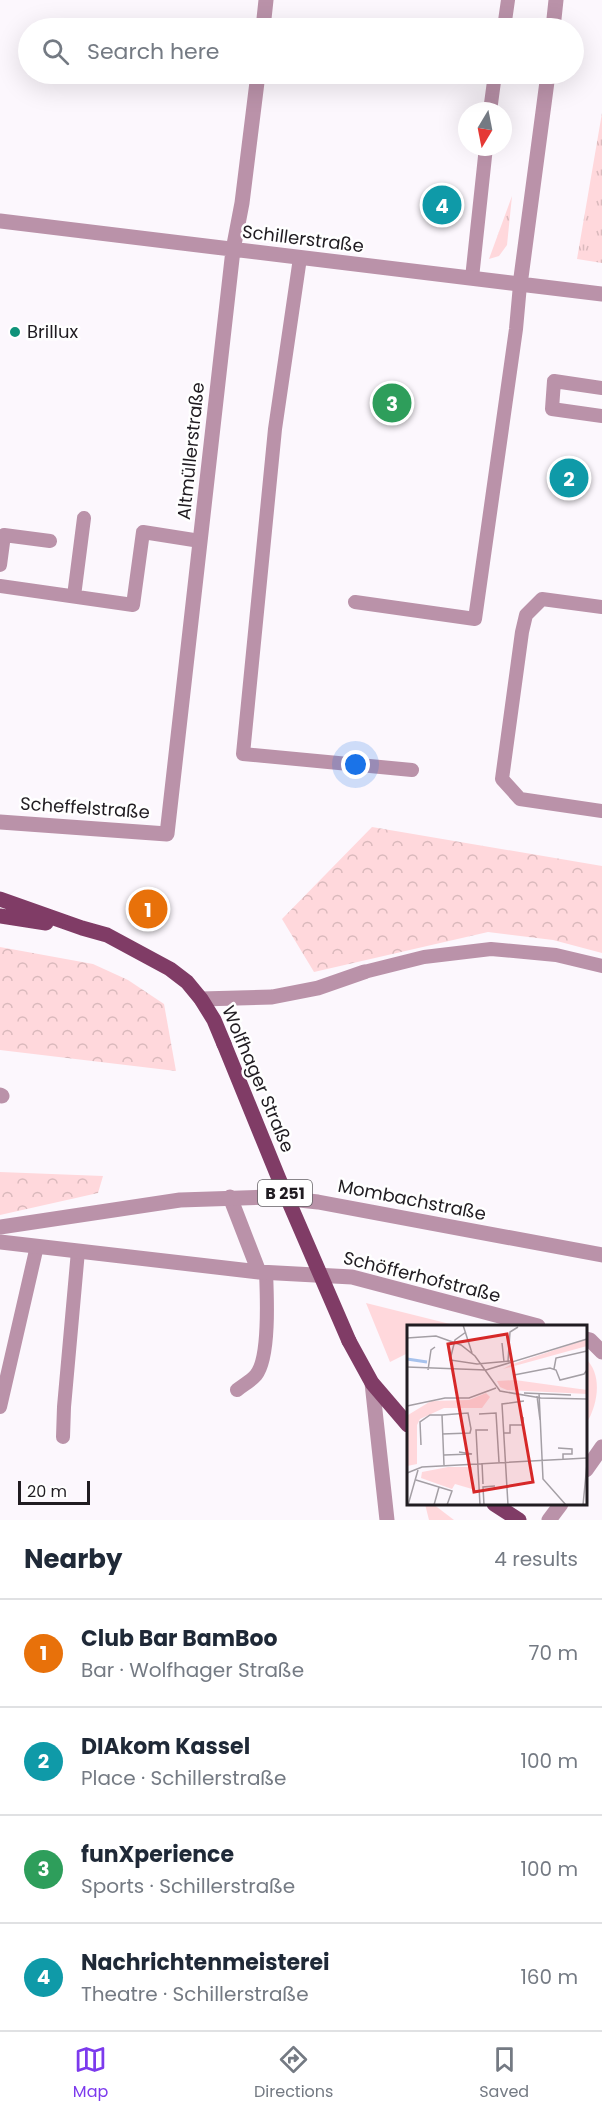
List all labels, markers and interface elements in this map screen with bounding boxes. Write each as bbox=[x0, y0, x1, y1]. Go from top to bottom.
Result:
search box bbox=[18, 18, 584, 84]
icon: search bbox=[39, 35, 72, 68]
text: Search here bbox=[87, 36, 220, 67]
north arrow bbox=[458, 102, 512, 156]
pin: 4 bbox=[422, 182, 462, 228]
street label: Schillerstraße bbox=[241, 219, 365, 258]
place label: Brillux bbox=[27, 319, 79, 344]
marker: Brillux bbox=[8, 325, 22, 339]
pin: 3 bbox=[372, 380, 412, 426]
street label: Altmüllerstraße bbox=[171, 381, 210, 521]
pin: 2 bbox=[550, 456, 588, 500]
your location bbox=[341, 750, 370, 779]
street label: Scheffelstraße bbox=[19, 791, 151, 825]
pin: 1 bbox=[128, 886, 168, 932]
street label: Wolfhager Straße bbox=[216, 1001, 301, 1156]
street label: Mombachstraße bbox=[336, 1173, 488, 1226]
road number: B 251 bbox=[258, 1180, 312, 1206]
street label: Schöfferhofstraße bbox=[341, 1245, 503, 1308]
inset map bbox=[407, 1325, 587, 1505]
scale bar bbox=[18, 1478, 90, 1506]
text: 20 m bbox=[27, 1480, 67, 1503]
text: Nearby bbox=[24, 1541, 122, 1577]
text: 4 results bbox=[494, 1545, 578, 1573]
text: Club Bar BamBoo bbox=[81, 1623, 277, 1654]
text: 1 bbox=[40, 1639, 47, 1667]
text: 70 m bbox=[529, 1639, 578, 1667]
text: Bar · Wolfhager Straße bbox=[81, 1656, 304, 1684]
text: DIAkom Kassel bbox=[81, 1731, 250, 1762]
text: 2 bbox=[38, 1747, 49, 1775]
text: 100 m bbox=[521, 1747, 578, 1775]
text: Place · Schillerstraße bbox=[81, 1764, 287, 1792]
text: funXperience bbox=[81, 1839, 234, 1870]
text: 3 bbox=[37, 1855, 50, 1883]
text: 100 m bbox=[521, 1855, 578, 1883]
text: Sports · Schillerstraße bbox=[81, 1872, 295, 1900]
text: Nachrichtenmeisterei bbox=[81, 1947, 330, 1978]
text: 4 bbox=[37, 1963, 50, 1991]
text: 160 m bbox=[520, 1963, 578, 1991]
text: Theatre · Schillerstraße bbox=[81, 1980, 309, 2008]
tab: Map bbox=[73, 2043, 108, 2104]
tab: Directions bbox=[254, 2043, 333, 2104]
tab: Saved bbox=[479, 2043, 529, 2104]

